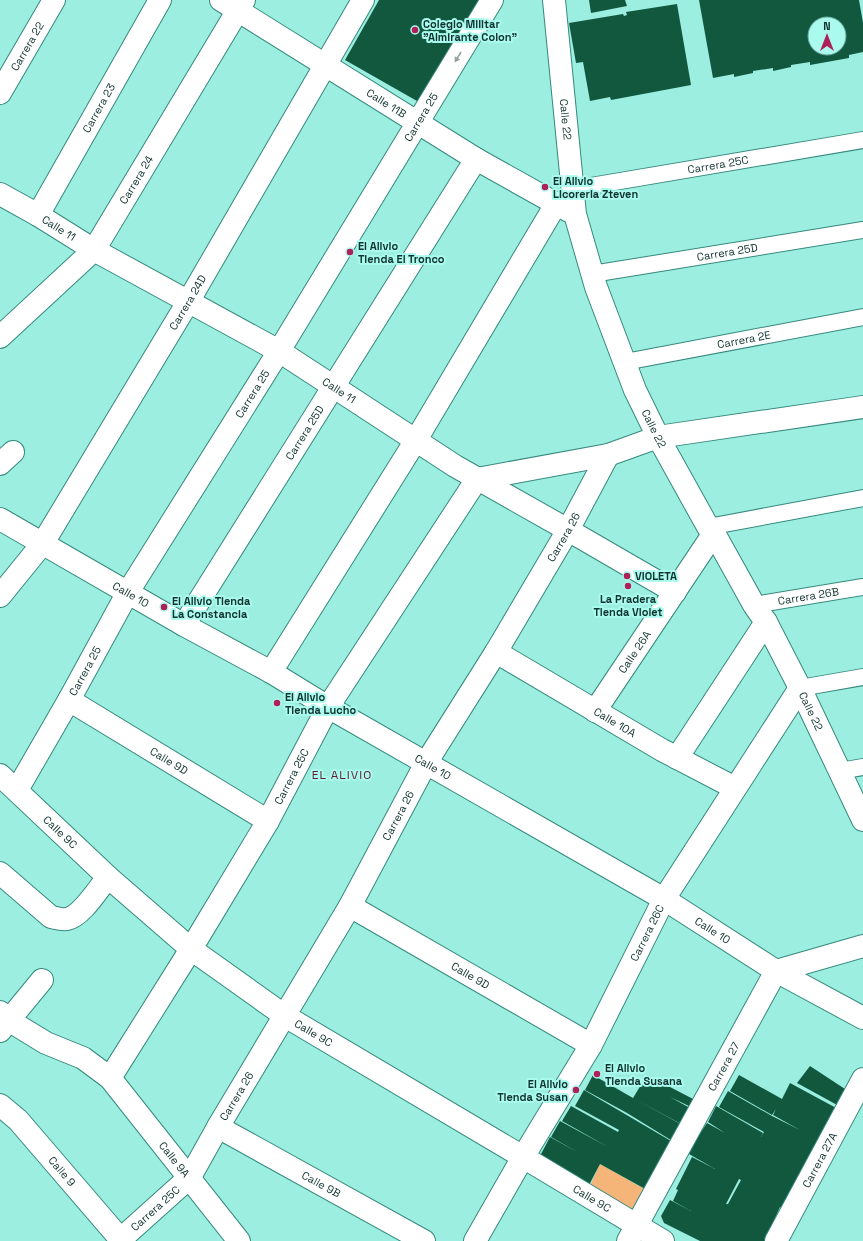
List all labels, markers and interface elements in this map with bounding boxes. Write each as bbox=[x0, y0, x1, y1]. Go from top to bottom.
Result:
north arrow bbox=[807, 16, 847, 56]
place label: Colegio Militar "Almirante Colon" bbox=[423, 17, 517, 44]
street label: Carrera 22 bbox=[7, 19, 47, 73]
text: N bbox=[823, 19, 831, 33]
marker: Colegio Militar "Almirante Colon" bbox=[410, 25, 420, 35]
one-way arrow bbox=[454, 52, 462, 62]
street label: Carrera 23 bbox=[79, 81, 118, 135]
street label: Calle 11B bbox=[364, 85, 409, 121]
street label: Carrera 25 bbox=[401, 90, 441, 144]
street label: Calle 22 bbox=[557, 98, 575, 141]
street label: Carrera 25C bbox=[686, 152, 749, 177]
street label: Carrera 24 bbox=[116, 153, 156, 207]
place label: El Alivio Licoreria Zteven bbox=[553, 174, 638, 201]
marker: El Alivio Licoreria Zteven bbox=[540, 182, 550, 192]
street label: Calle 11 bbox=[39, 212, 78, 244]
place label: El Alivio Tienda El Tronco bbox=[358, 239, 445, 266]
street label: Carrera 25D bbox=[696, 240, 759, 264]
marker: El Alivio Tienda El Tronco bbox=[345, 247, 355, 257]
street label: Carrera 24D bbox=[166, 272, 209, 332]
street label: Carrera 2E bbox=[716, 328, 772, 351]
street label: Carrera 25 bbox=[232, 367, 273, 420]
street label: Calle 11 bbox=[320, 374, 359, 406]
street label: Carrera 25D bbox=[282, 403, 327, 462]
street label: Calle 22 bbox=[638, 407, 670, 451]
street label: Carrera 26 bbox=[544, 510, 583, 564]
place label: VIOLETA bbox=[635, 569, 677, 583]
marker: VIOLETA bbox=[622, 571, 632, 581]
street label: Calle 10 bbox=[110, 578, 152, 610]
marker: La Pradera Tienda Violet bbox=[623, 581, 633, 591]
street label: Carrera 26B bbox=[777, 584, 840, 608]
place label: La Pradera Tienda Violet bbox=[594, 592, 663, 619]
place label: El Alivio Tienda La Constancia bbox=[172, 594, 251, 621]
marker: El Alivio Tienda La Constancia bbox=[159, 602, 169, 612]
street label: Calle 26A bbox=[615, 628, 654, 676]
street label: Carrera 25 bbox=[66, 643, 104, 698]
street label: Calle 22 bbox=[796, 689, 826, 733]
place label: El Alivio Tienda Lucho bbox=[285, 690, 357, 717]
marker: El Alivio Tienda Lucho bbox=[272, 698, 282, 708]
street label: Calle 10A bbox=[591, 704, 639, 740]
street label: Calle 9D bbox=[147, 744, 191, 778]
street label: Carrera 25C bbox=[271, 746, 312, 807]
street label: Calle 10 bbox=[412, 751, 454, 783]
district label: EL ALIVIO bbox=[312, 767, 372, 783]
street label: Carrera 26 bbox=[379, 788, 417, 843]
street label: Calle 9C bbox=[40, 813, 80, 851]
street label: Carrera 26C bbox=[627, 902, 667, 964]
street label: Calle 10 bbox=[692, 914, 733, 947]
street label: Calle 9D bbox=[449, 959, 492, 992]
street label: Calle 9C bbox=[292, 1016, 335, 1050]
street label: Carrera 27 bbox=[705, 1039, 743, 1093]
place label: El Alivio Tienda Susana bbox=[605, 1061, 683, 1088]
street label: Carrera 26 bbox=[216, 1069, 257, 1123]
marker: El Alivio Tienda Susana bbox=[592, 1069, 602, 1079]
place label: El Alivio Tienda Susan bbox=[497, 1077, 568, 1104]
marker: El Alivio Tienda Susan bbox=[571, 1085, 581, 1095]
street label: Carrera 27A bbox=[799, 1130, 840, 1190]
street label: Calle 9A bbox=[156, 1139, 193, 1180]
street label: Calle 9 bbox=[45, 1153, 79, 1189]
street label: Calle 9B bbox=[299, 1168, 343, 1200]
street label: Calle 9C bbox=[570, 1182, 614, 1215]
street label: Carrera 25C bbox=[128, 1183, 183, 1234]

